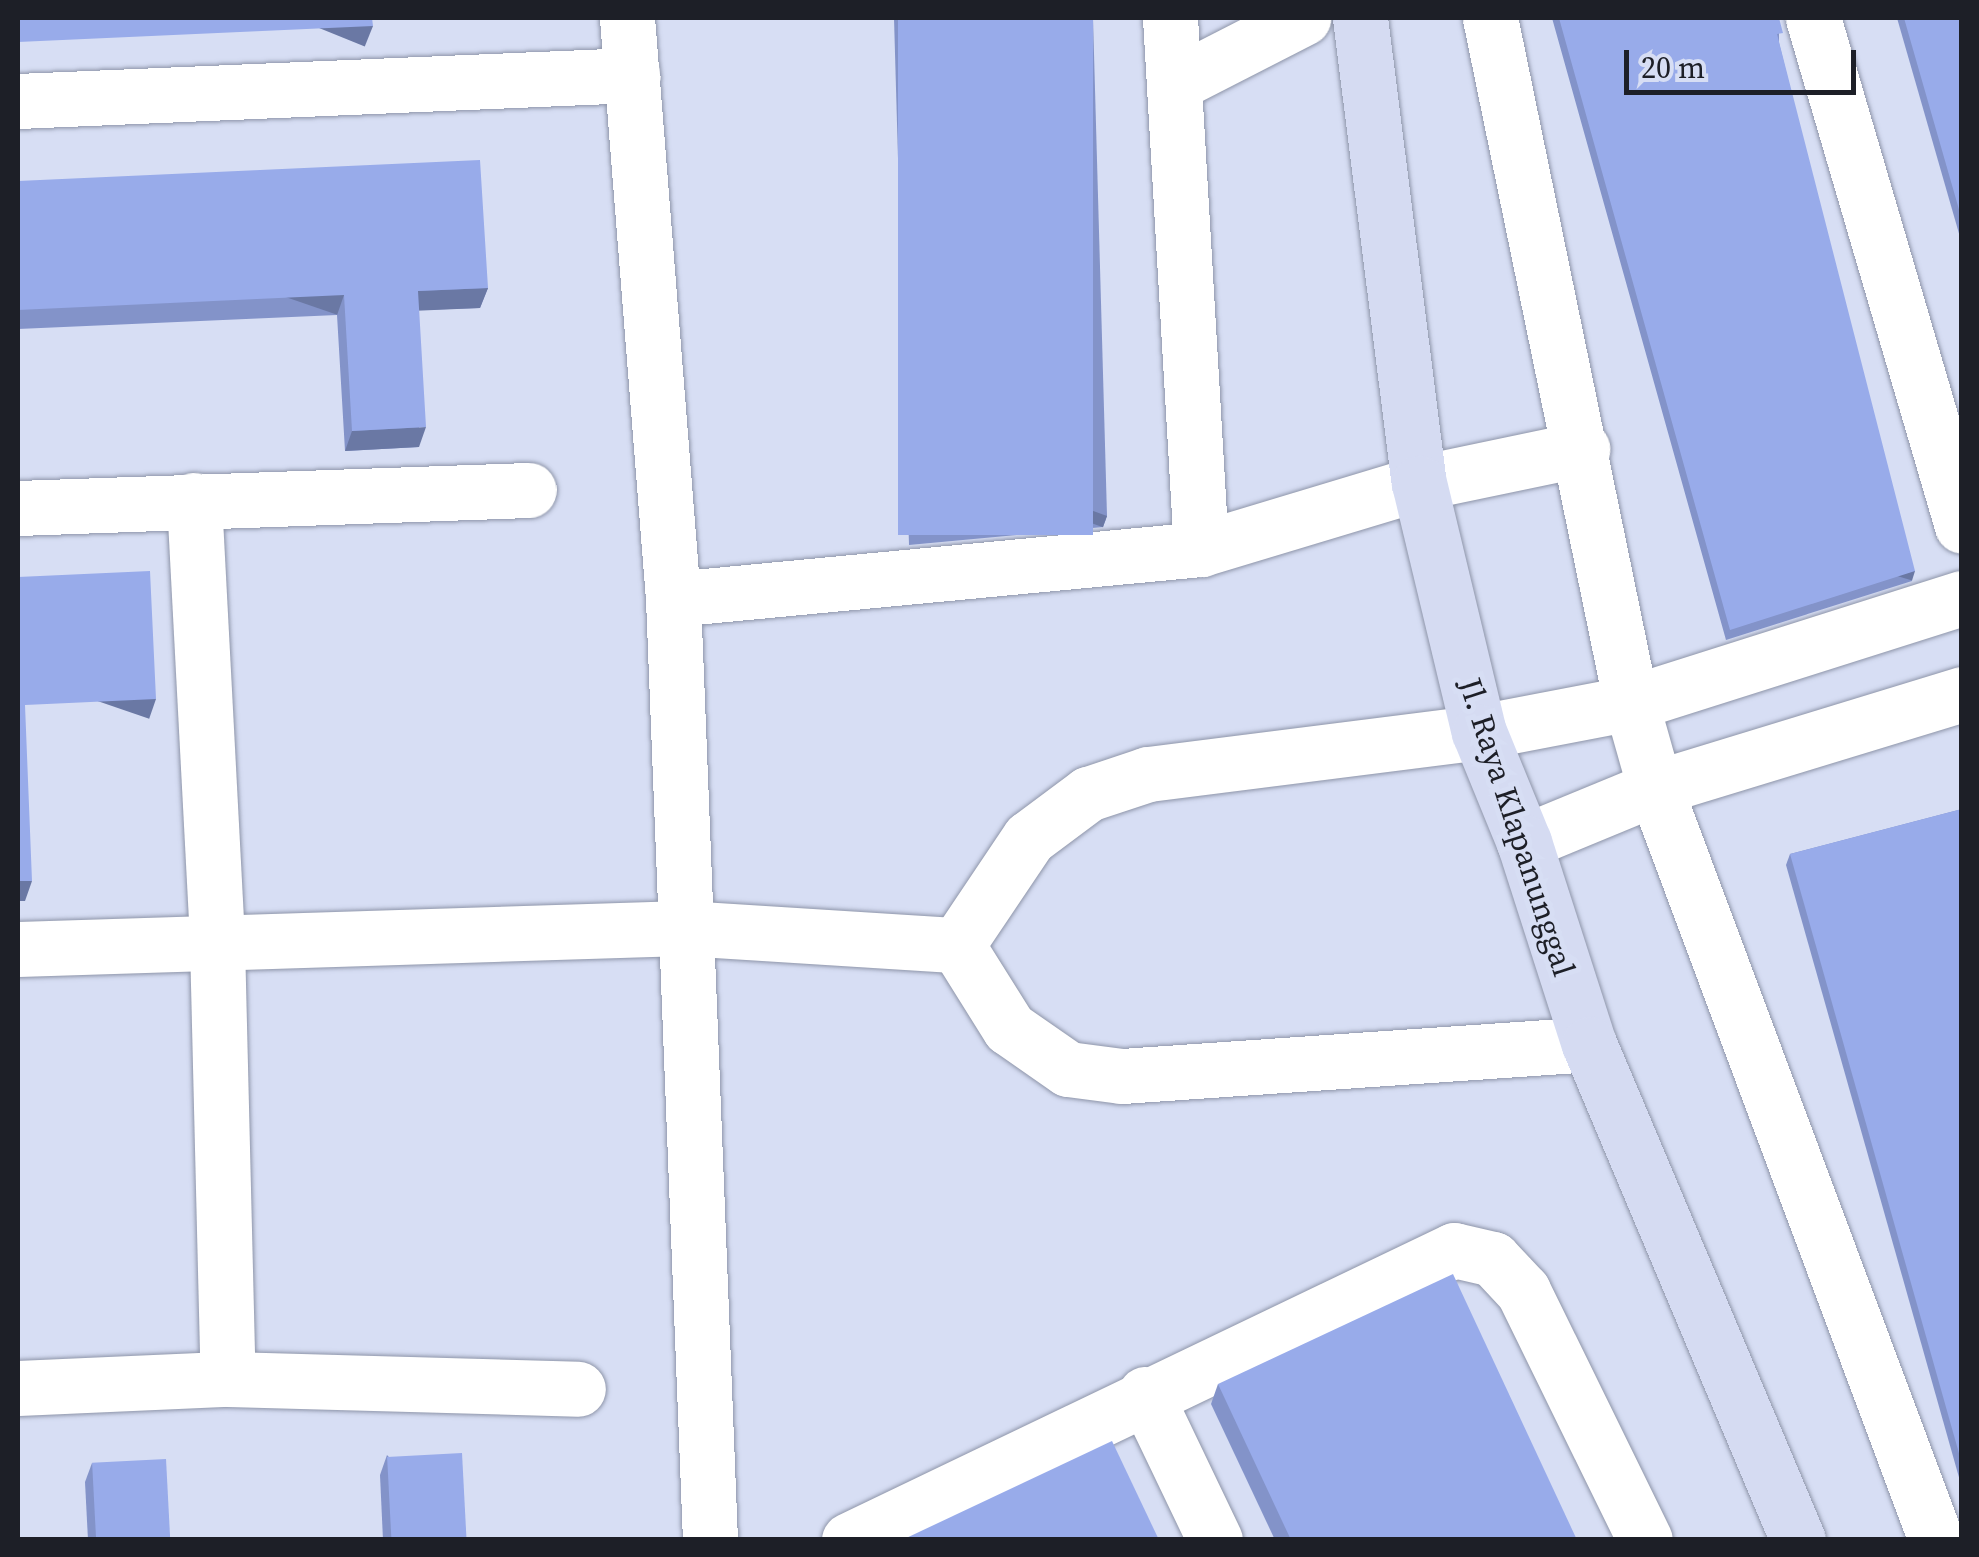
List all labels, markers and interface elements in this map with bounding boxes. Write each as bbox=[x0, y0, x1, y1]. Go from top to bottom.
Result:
scale bar bbox=[1629, 30, 1862, 92]
text: 20 m bbox=[1641, 47, 1705, 88]
street label: Jl. Raya Klapanunggal bbox=[1451, 673, 1583, 981]

